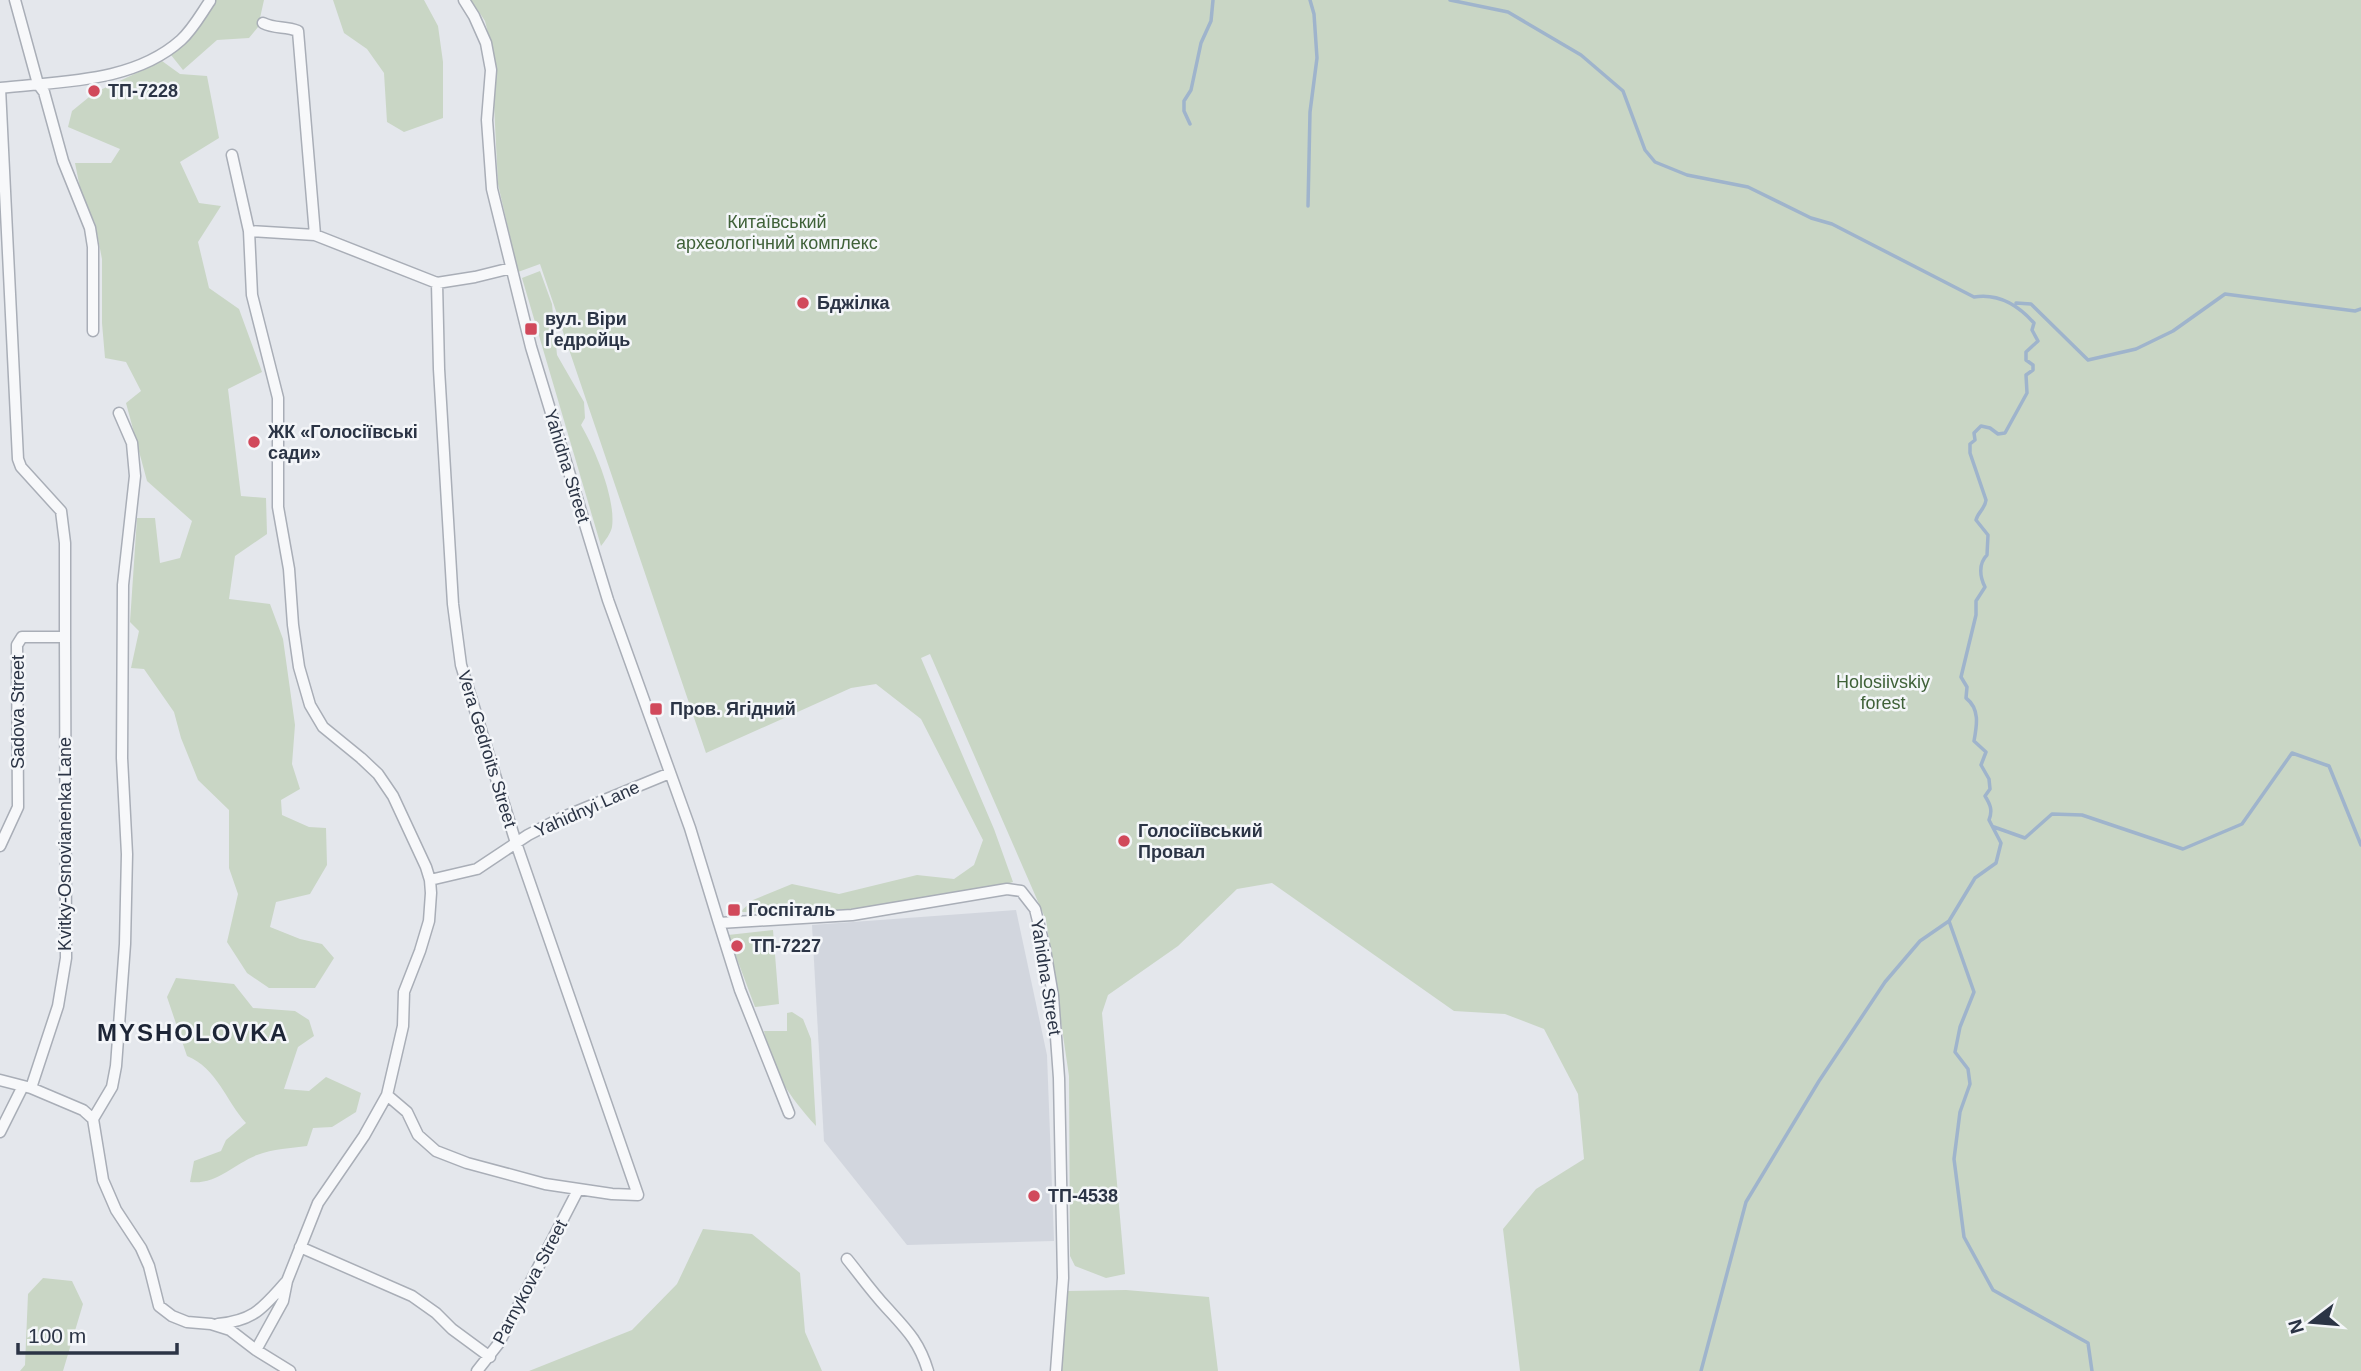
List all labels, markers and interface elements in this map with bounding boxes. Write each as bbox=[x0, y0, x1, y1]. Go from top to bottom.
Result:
place label: ТП-7228 bbox=[108, 81, 178, 101]
marker: ТП-7228 bbox=[86, 83, 102, 99]
park label: Китаївський археологічний комплекс bbox=[676, 212, 878, 253]
place label: Бджілка bbox=[817, 293, 891, 313]
marker: Бджілка bbox=[795, 295, 811, 311]
place label: вул. Віри Ґедройць bbox=[545, 309, 630, 350]
marker: вул. Віри Ґедройць bbox=[523, 321, 539, 337]
street label: Yahidna Street bbox=[540, 407, 594, 525]
place label: ЖК «Голосіївські сади» bbox=[267, 422, 418, 463]
marker: ЖК «Голосіївські сади» bbox=[246, 434, 262, 450]
street label: Sadova Street bbox=[8, 655, 28, 769]
street label: Vera Gedroits Street bbox=[454, 668, 520, 830]
park label: Holosiivskiy forest bbox=[1836, 672, 1930, 713]
place label: Пров. Ягідний bbox=[670, 699, 796, 719]
marker: Пров. Ягідний bbox=[648, 701, 664, 717]
street label: Kvitky-Osnovianenka Lane bbox=[55, 737, 75, 951]
street label: Yahidnyi Lane bbox=[531, 777, 643, 841]
place label: Голосіївський Провал bbox=[1138, 821, 1263, 862]
marker: Голосіївський Провал bbox=[1116, 833, 1132, 849]
place label: Госпіталь bbox=[748, 900, 835, 920]
marker: Госпіталь bbox=[726, 902, 742, 918]
street label: Yahidna Street bbox=[1027, 917, 1065, 1037]
place label: ТП-7227 bbox=[751, 936, 821, 956]
marker: ТП-7227 bbox=[729, 938, 745, 954]
district label: MYSHOLOVKA bbox=[97, 1019, 289, 1046]
place label: ТП-4538 bbox=[1048, 1186, 1118, 1206]
marker: ТП-4538 bbox=[1026, 1188, 1042, 1204]
street label: Parnykova Street bbox=[489, 1216, 571, 1348]
north arrow bbox=[2277, 1287, 2347, 1357]
scale bar bbox=[18, 1312, 177, 1356]
text: N bbox=[2284, 1317, 2308, 1336]
text: 100 m bbox=[28, 1324, 86, 1347]

